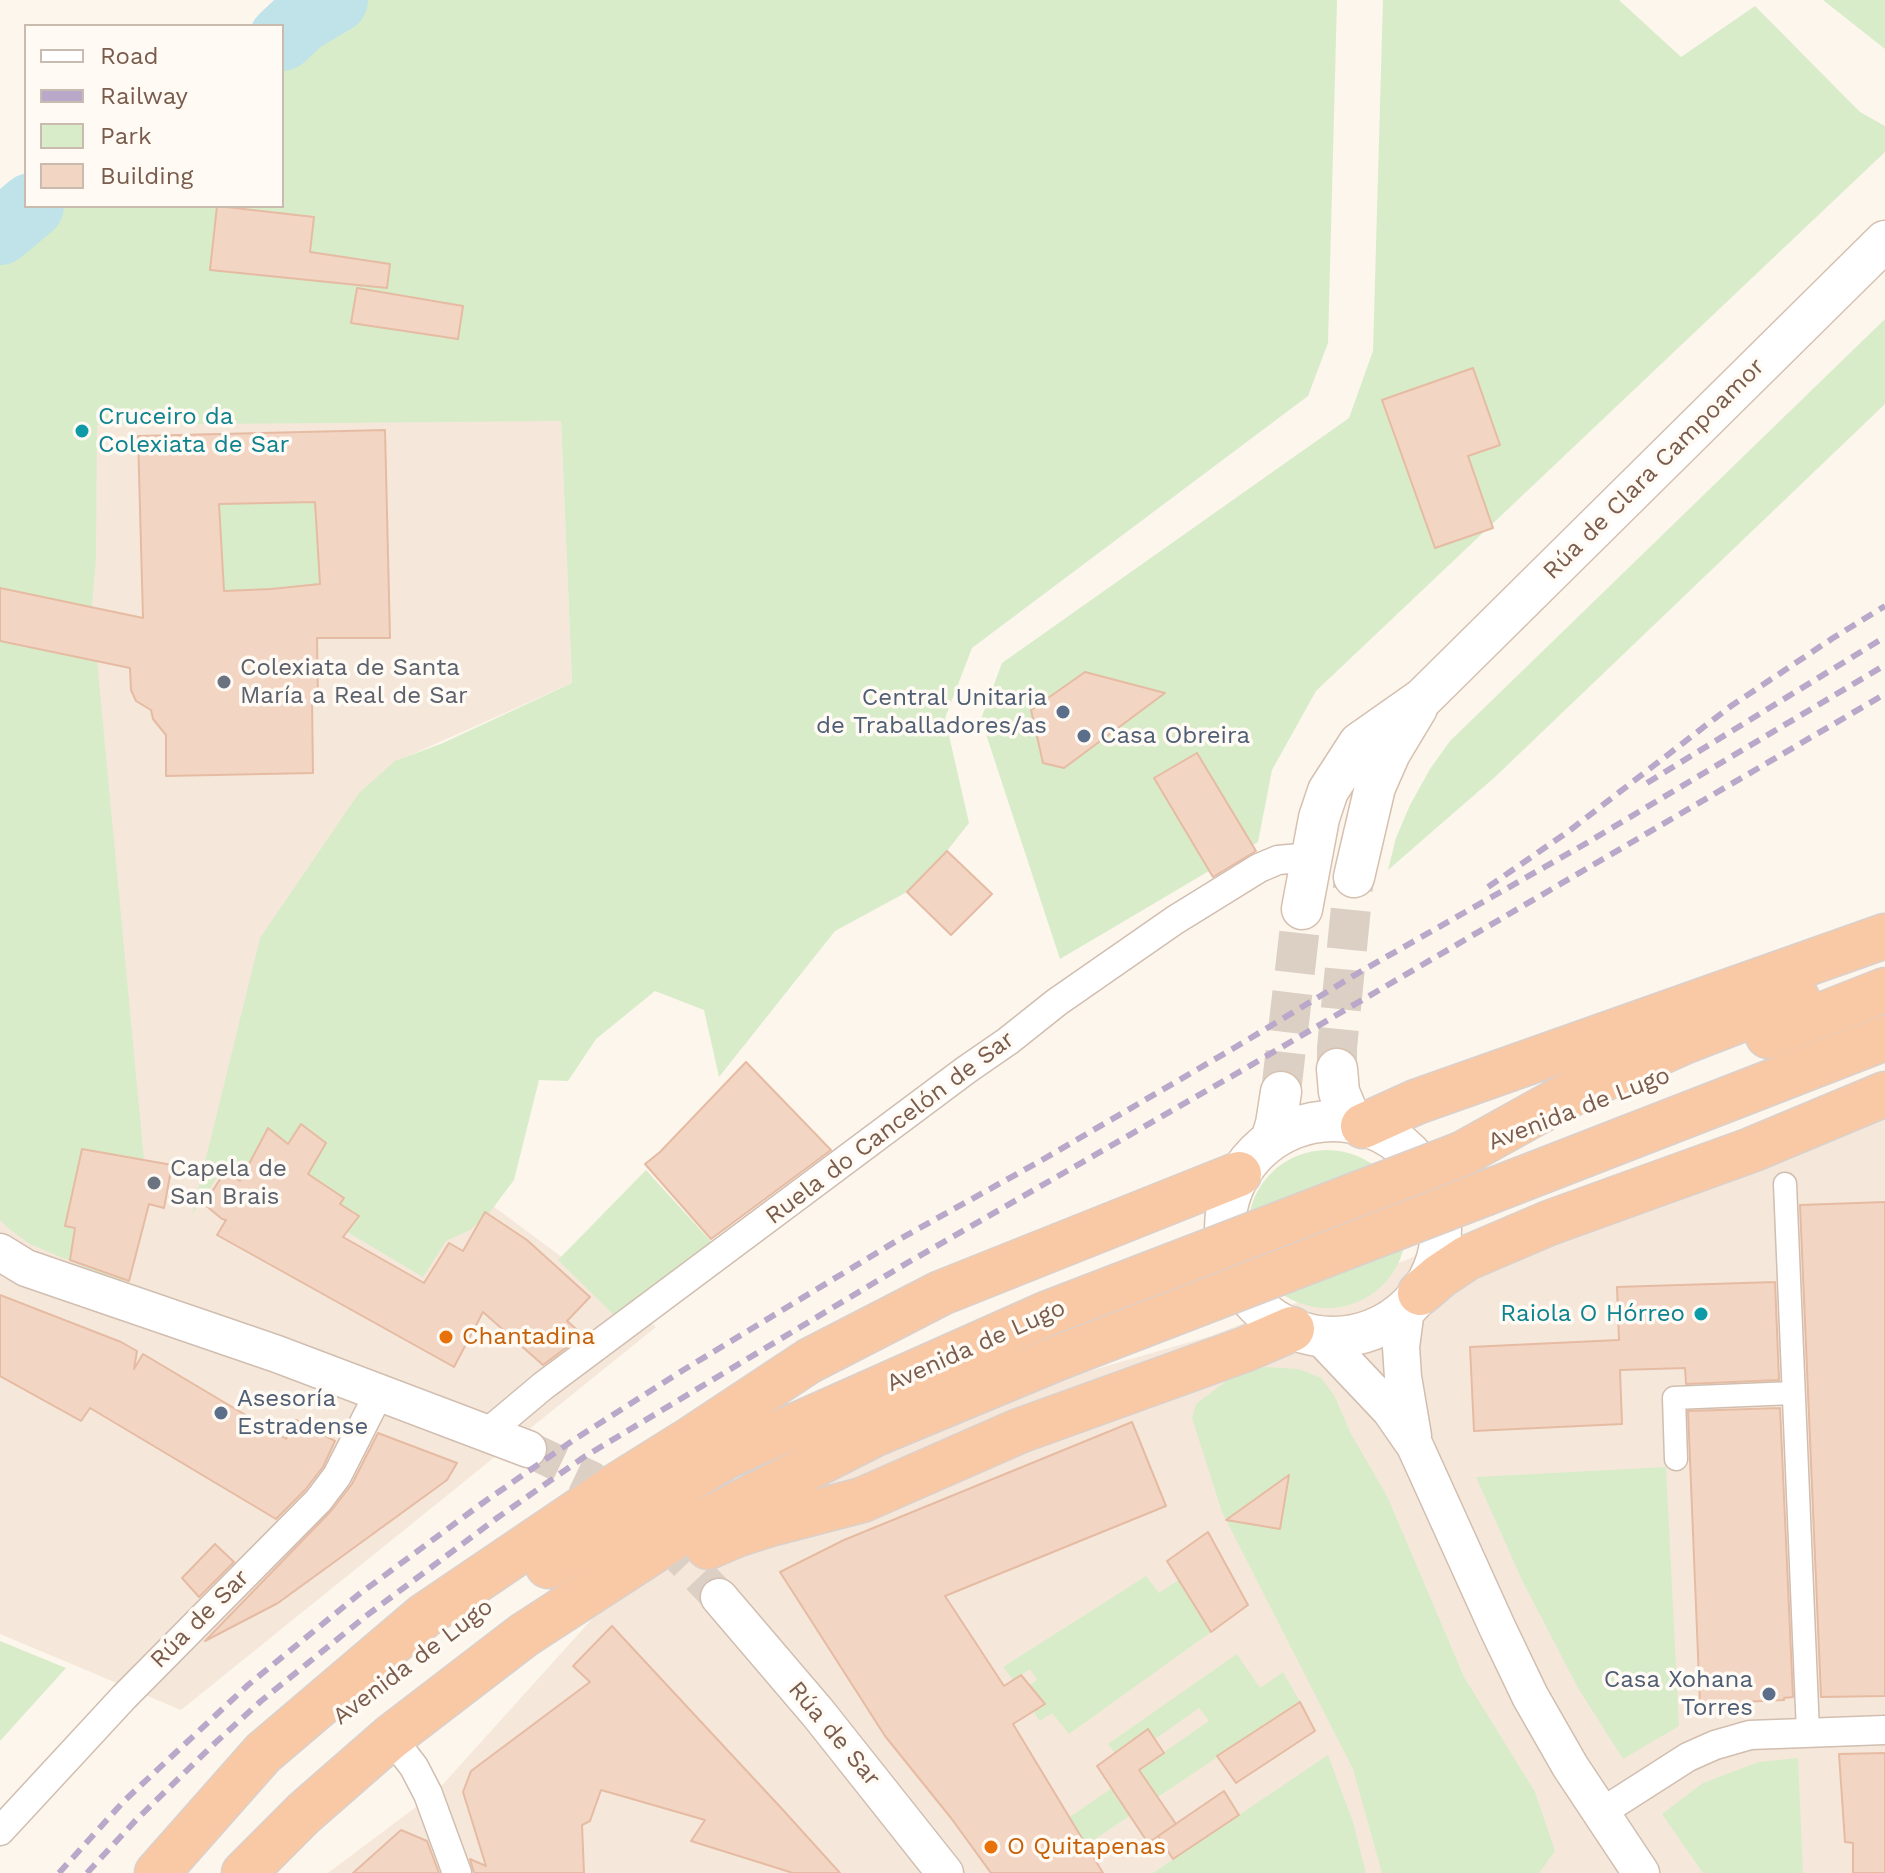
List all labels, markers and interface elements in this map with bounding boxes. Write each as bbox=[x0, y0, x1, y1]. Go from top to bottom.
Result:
legend bbox=[24, 24, 284, 208]
text: Road bbox=[100, 42, 159, 70]
text: Railway bbox=[100, 82, 188, 110]
text: Park bbox=[100, 122, 152, 150]
text: Building bbox=[100, 162, 193, 190]
street label: Rúa de Clara Campoamor bbox=[1537, 352, 1771, 586]
place label: Cruceiro da Colexiata de Sar bbox=[98, 403, 289, 459]
marker: Cruceiro da Colexiata de Sar bbox=[73, 422, 91, 440]
place label: Colexiata de Santa María a Real de Sar bbox=[240, 654, 468, 710]
marker: Colexiata de Santa María a Real de Sar bbox=[215, 673, 233, 691]
place label: Central Unitaria de Traballadores/as bbox=[816, 684, 1047, 740]
marker: Central Unitaria de Traballadores/as bbox=[1054, 703, 1072, 721]
place label: Casa Obreira bbox=[1100, 722, 1250, 750]
marker: Casa Obreira bbox=[1075, 727, 1093, 745]
street label: Ruela do Cancelón de Sar bbox=[760, 1025, 1020, 1231]
street label: Avenida de Lugo bbox=[1484, 1061, 1674, 1157]
place label: Capela de San Brais bbox=[170, 1155, 287, 1211]
marker: Capela de San Brais bbox=[145, 1174, 163, 1192]
street label: Avenida de Lugo bbox=[882, 1294, 1070, 1398]
place label: Raiola O Hórreo bbox=[1500, 1300, 1685, 1328]
marker: Raiola O Hórreo bbox=[1692, 1305, 1710, 1323]
place label: Chantadina bbox=[462, 1323, 595, 1351]
marker: Chantadina bbox=[437, 1328, 455, 1346]
place label: Asesoría Estradense bbox=[237, 1385, 368, 1441]
marker: Asesoría Estradense bbox=[212, 1404, 230, 1422]
street label: Rúa de Sar bbox=[145, 1564, 255, 1674]
street label: Avenida de Lugo bbox=[327, 1593, 499, 1731]
place label: Casa Xohana Torres bbox=[1604, 1666, 1753, 1722]
street label: Rúa de Sar bbox=[782, 1676, 886, 1792]
marker: Casa Xohana Torres bbox=[1760, 1685, 1778, 1703]
place label: O Quitapenas bbox=[1007, 1833, 1166, 1861]
marker: O Quitapenas bbox=[982, 1838, 1000, 1856]

